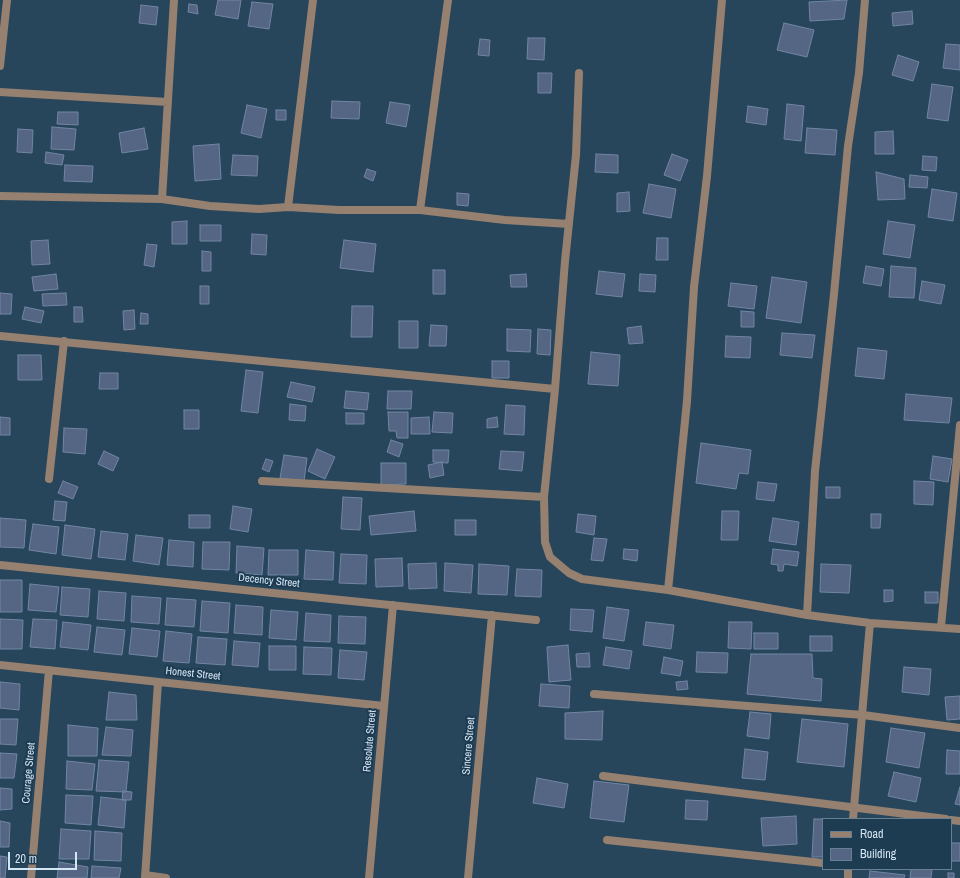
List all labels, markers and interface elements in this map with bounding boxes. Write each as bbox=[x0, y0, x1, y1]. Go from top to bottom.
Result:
street label: Decency Street bbox=[238, 571, 300, 591]
street label: Honest Street bbox=[165, 665, 221, 683]
street label: Resolute Street bbox=[361, 709, 379, 773]
street label: Sincere Street bbox=[460, 717, 478, 775]
street label: Courage Street bbox=[20, 742, 38, 804]
legend bbox=[822, 818, 952, 870]
text: Road bbox=[860, 826, 884, 842]
scale bar bbox=[10, 844, 79, 870]
text: Building bbox=[860, 846, 896, 862]
text: 20 m bbox=[15, 851, 37, 867]

